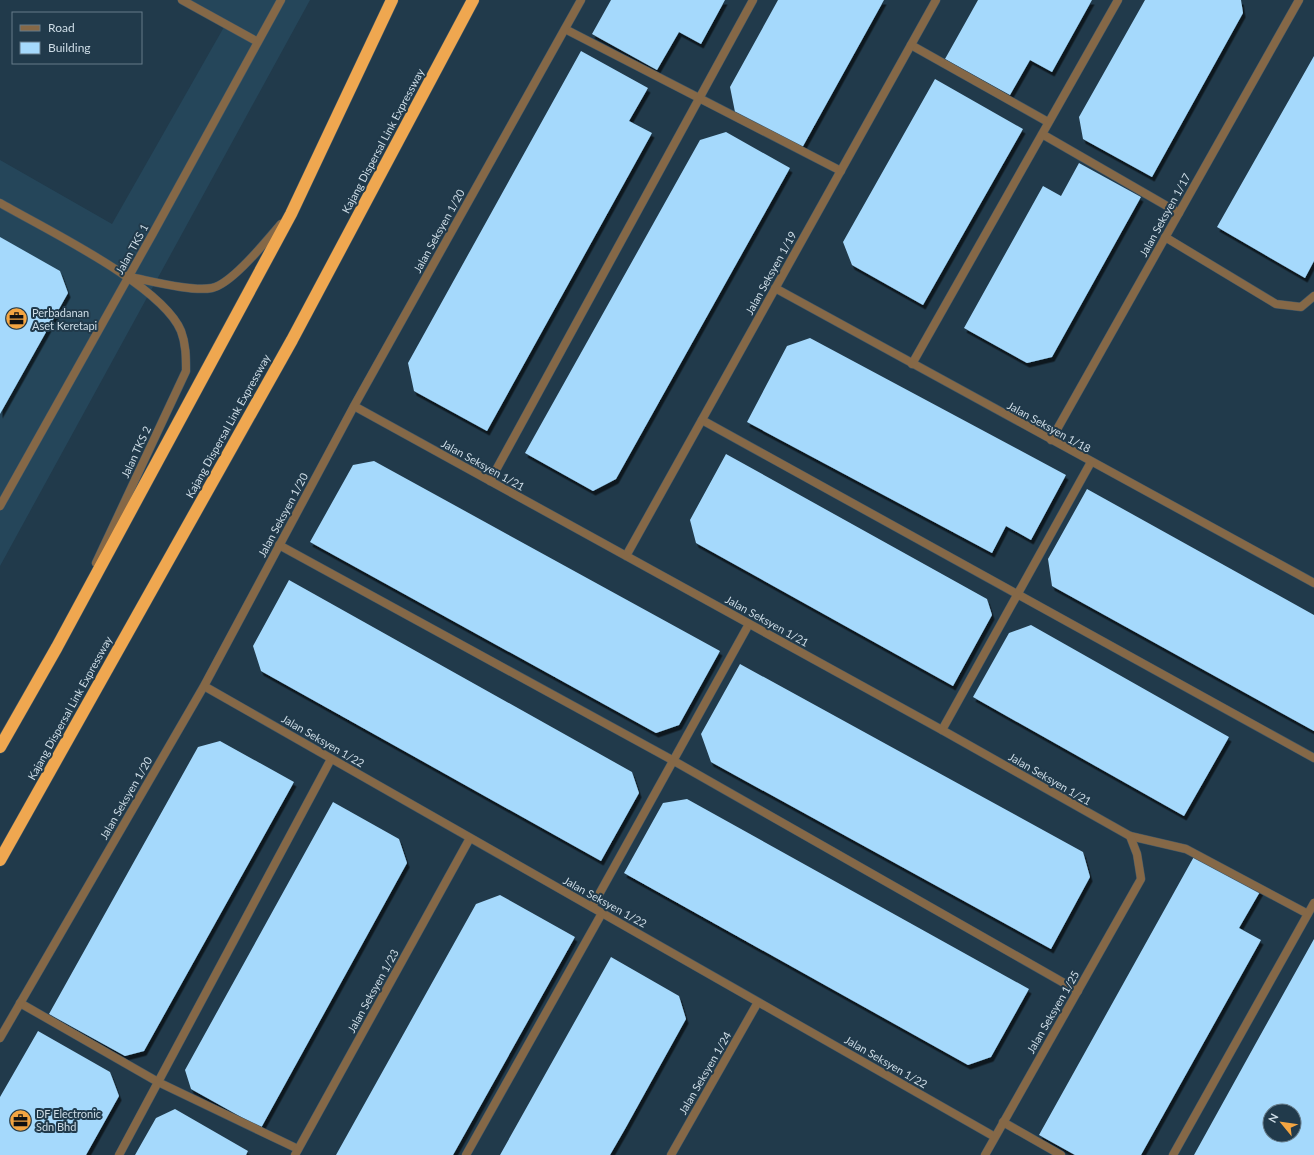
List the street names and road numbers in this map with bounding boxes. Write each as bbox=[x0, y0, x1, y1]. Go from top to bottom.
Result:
street label: Kajang Dispersal Link Expressway bbox=[339, 66, 427, 215]
street label: Jalan Seksyen 1/17 bbox=[1136, 171, 1193, 259]
street label: Jalan Seksyen 1/20 bbox=[410, 186, 467, 275]
street label: Jalan TKS 1 bbox=[112, 221, 151, 276]
street label: Jalan Seksyen 1/19 bbox=[742, 229, 799, 317]
street label: Kajang Dispersal Link Expressway bbox=[183, 351, 273, 500]
street label: Jalan Seksyen 1/18 bbox=[1005, 398, 1093, 455]
street label: Jalan TKS 2 bbox=[118, 424, 153, 480]
street label: Jalan Seksyen 1/21 bbox=[439, 436, 527, 493]
street label: Jalan Seksyen 1/20 bbox=[255, 470, 310, 559]
street label: Jalan Seksyen 1/21 bbox=[723, 592, 811, 649]
street label: Kajang Dispersal Link Expressway bbox=[25, 633, 115, 782]
street label: Jalan Seksyen 1/22 bbox=[280, 712, 367, 770]
street label: Jalan Seksyen 1/21 bbox=[1007, 750, 1094, 808]
street label: Jalan Seksyen 1/20 bbox=[97, 754, 155, 841]
street label: Jalan Seksyen 1/22 bbox=[561, 873, 649, 930]
street label: Jalan Seksyen 1/23 bbox=[344, 947, 401, 1035]
street label: Jalan Seksyen 1/25 bbox=[1024, 968, 1082, 1055]
street label: Jalan Seksyen 1/24 bbox=[676, 1029, 734, 1116]
street label: Jalan Seksyen 1/22 bbox=[843, 1033, 930, 1091]

